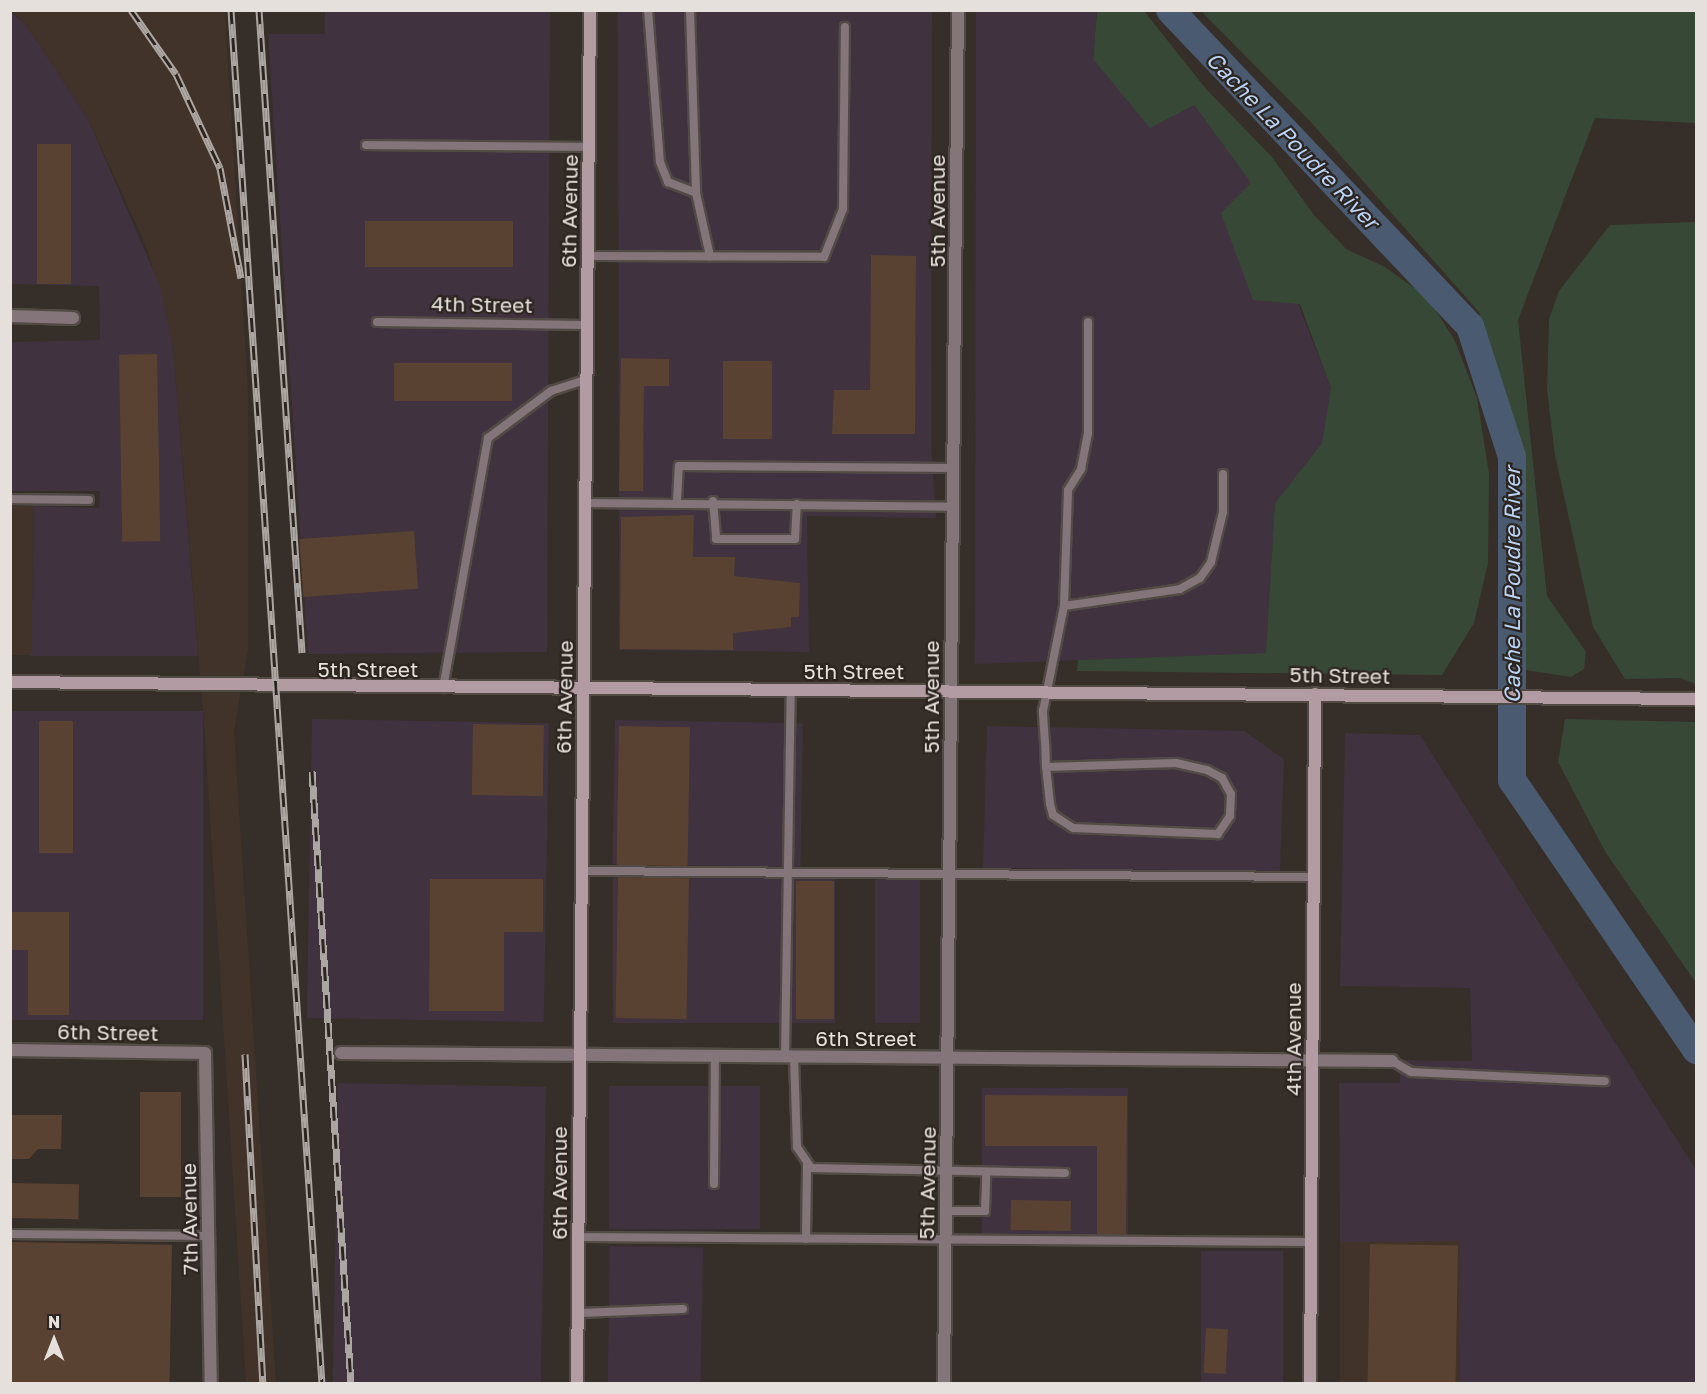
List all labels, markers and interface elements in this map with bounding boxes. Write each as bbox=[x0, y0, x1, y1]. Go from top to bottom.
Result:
water label: Cache La Poudre River bbox=[1201, 46, 1385, 234]
street label: 6th Avenue bbox=[555, 154, 583, 268]
street label: 5th Avenue bbox=[924, 155, 950, 267]
street label: 4th Street bbox=[431, 291, 533, 317]
water label: Cache La Poudre River bbox=[1499, 467, 1525, 703]
street label: 6th Avenue bbox=[550, 640, 578, 754]
street label: 5th Avenue bbox=[918, 641, 944, 753]
street label: 5th Street bbox=[318, 656, 418, 682]
street label: 5th Street bbox=[804, 658, 904, 684]
street label: 5th Street bbox=[1289, 662, 1391, 688]
street label: 4th Avenue bbox=[1280, 982, 1306, 1096]
street label: 6th Street bbox=[57, 1019, 159, 1045]
street label: 6th Street bbox=[815, 1025, 917, 1051]
street label: 6th Avenue bbox=[546, 1126, 572, 1240]
street label: 5th Avenue bbox=[913, 1126, 941, 1240]
street label: 7th Avenue bbox=[175, 1163, 203, 1275]
north arrow bbox=[24, 1310, 84, 1370]
text: N bbox=[48, 1312, 60, 1332]

